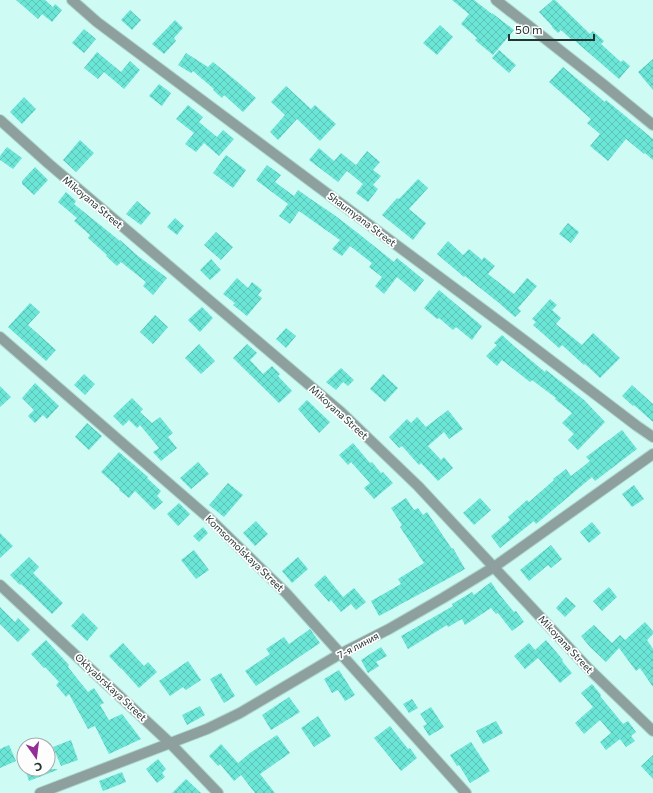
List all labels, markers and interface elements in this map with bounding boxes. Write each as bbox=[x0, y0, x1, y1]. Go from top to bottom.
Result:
scale bar bbox=[509, 16, 594, 42]
text: 50 m bbox=[515, 22, 543, 36]
street label: Mikoyana Street bbox=[61, 173, 125, 231]
street label: Shaumyana Street bbox=[325, 189, 399, 249]
street label: Mikoyana Street bbox=[307, 383, 371, 441]
street label: Komsomolskaya Street bbox=[203, 512, 287, 594]
street label: Mikoyana Street bbox=[536, 613, 596, 675]
street label: 7-я линия bbox=[335, 629, 381, 661]
street label: Oktyabrskaya Street bbox=[73, 651, 149, 723]
north arrow bbox=[16, 737, 56, 777]
text: С bbox=[33, 760, 44, 775]

